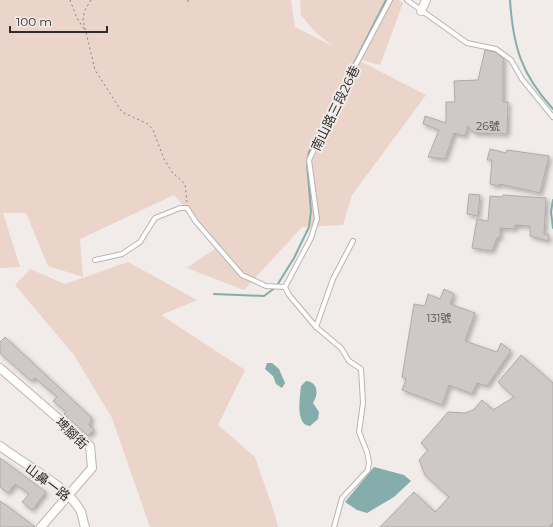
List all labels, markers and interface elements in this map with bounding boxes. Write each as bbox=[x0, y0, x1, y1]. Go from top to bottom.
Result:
scale bar bbox=[10, 8, 107, 34]
text: 100 m bbox=[16, 14, 52, 29]
street label: 南山路三段26巷 bbox=[307, 63, 363, 153]
house number: 26號 bbox=[476, 119, 500, 133]
house number: 131號 bbox=[426, 311, 452, 325]
street label: 埤腳街 bbox=[52, 414, 92, 452]
street label: 山鼻一路 bbox=[22, 460, 74, 504]

